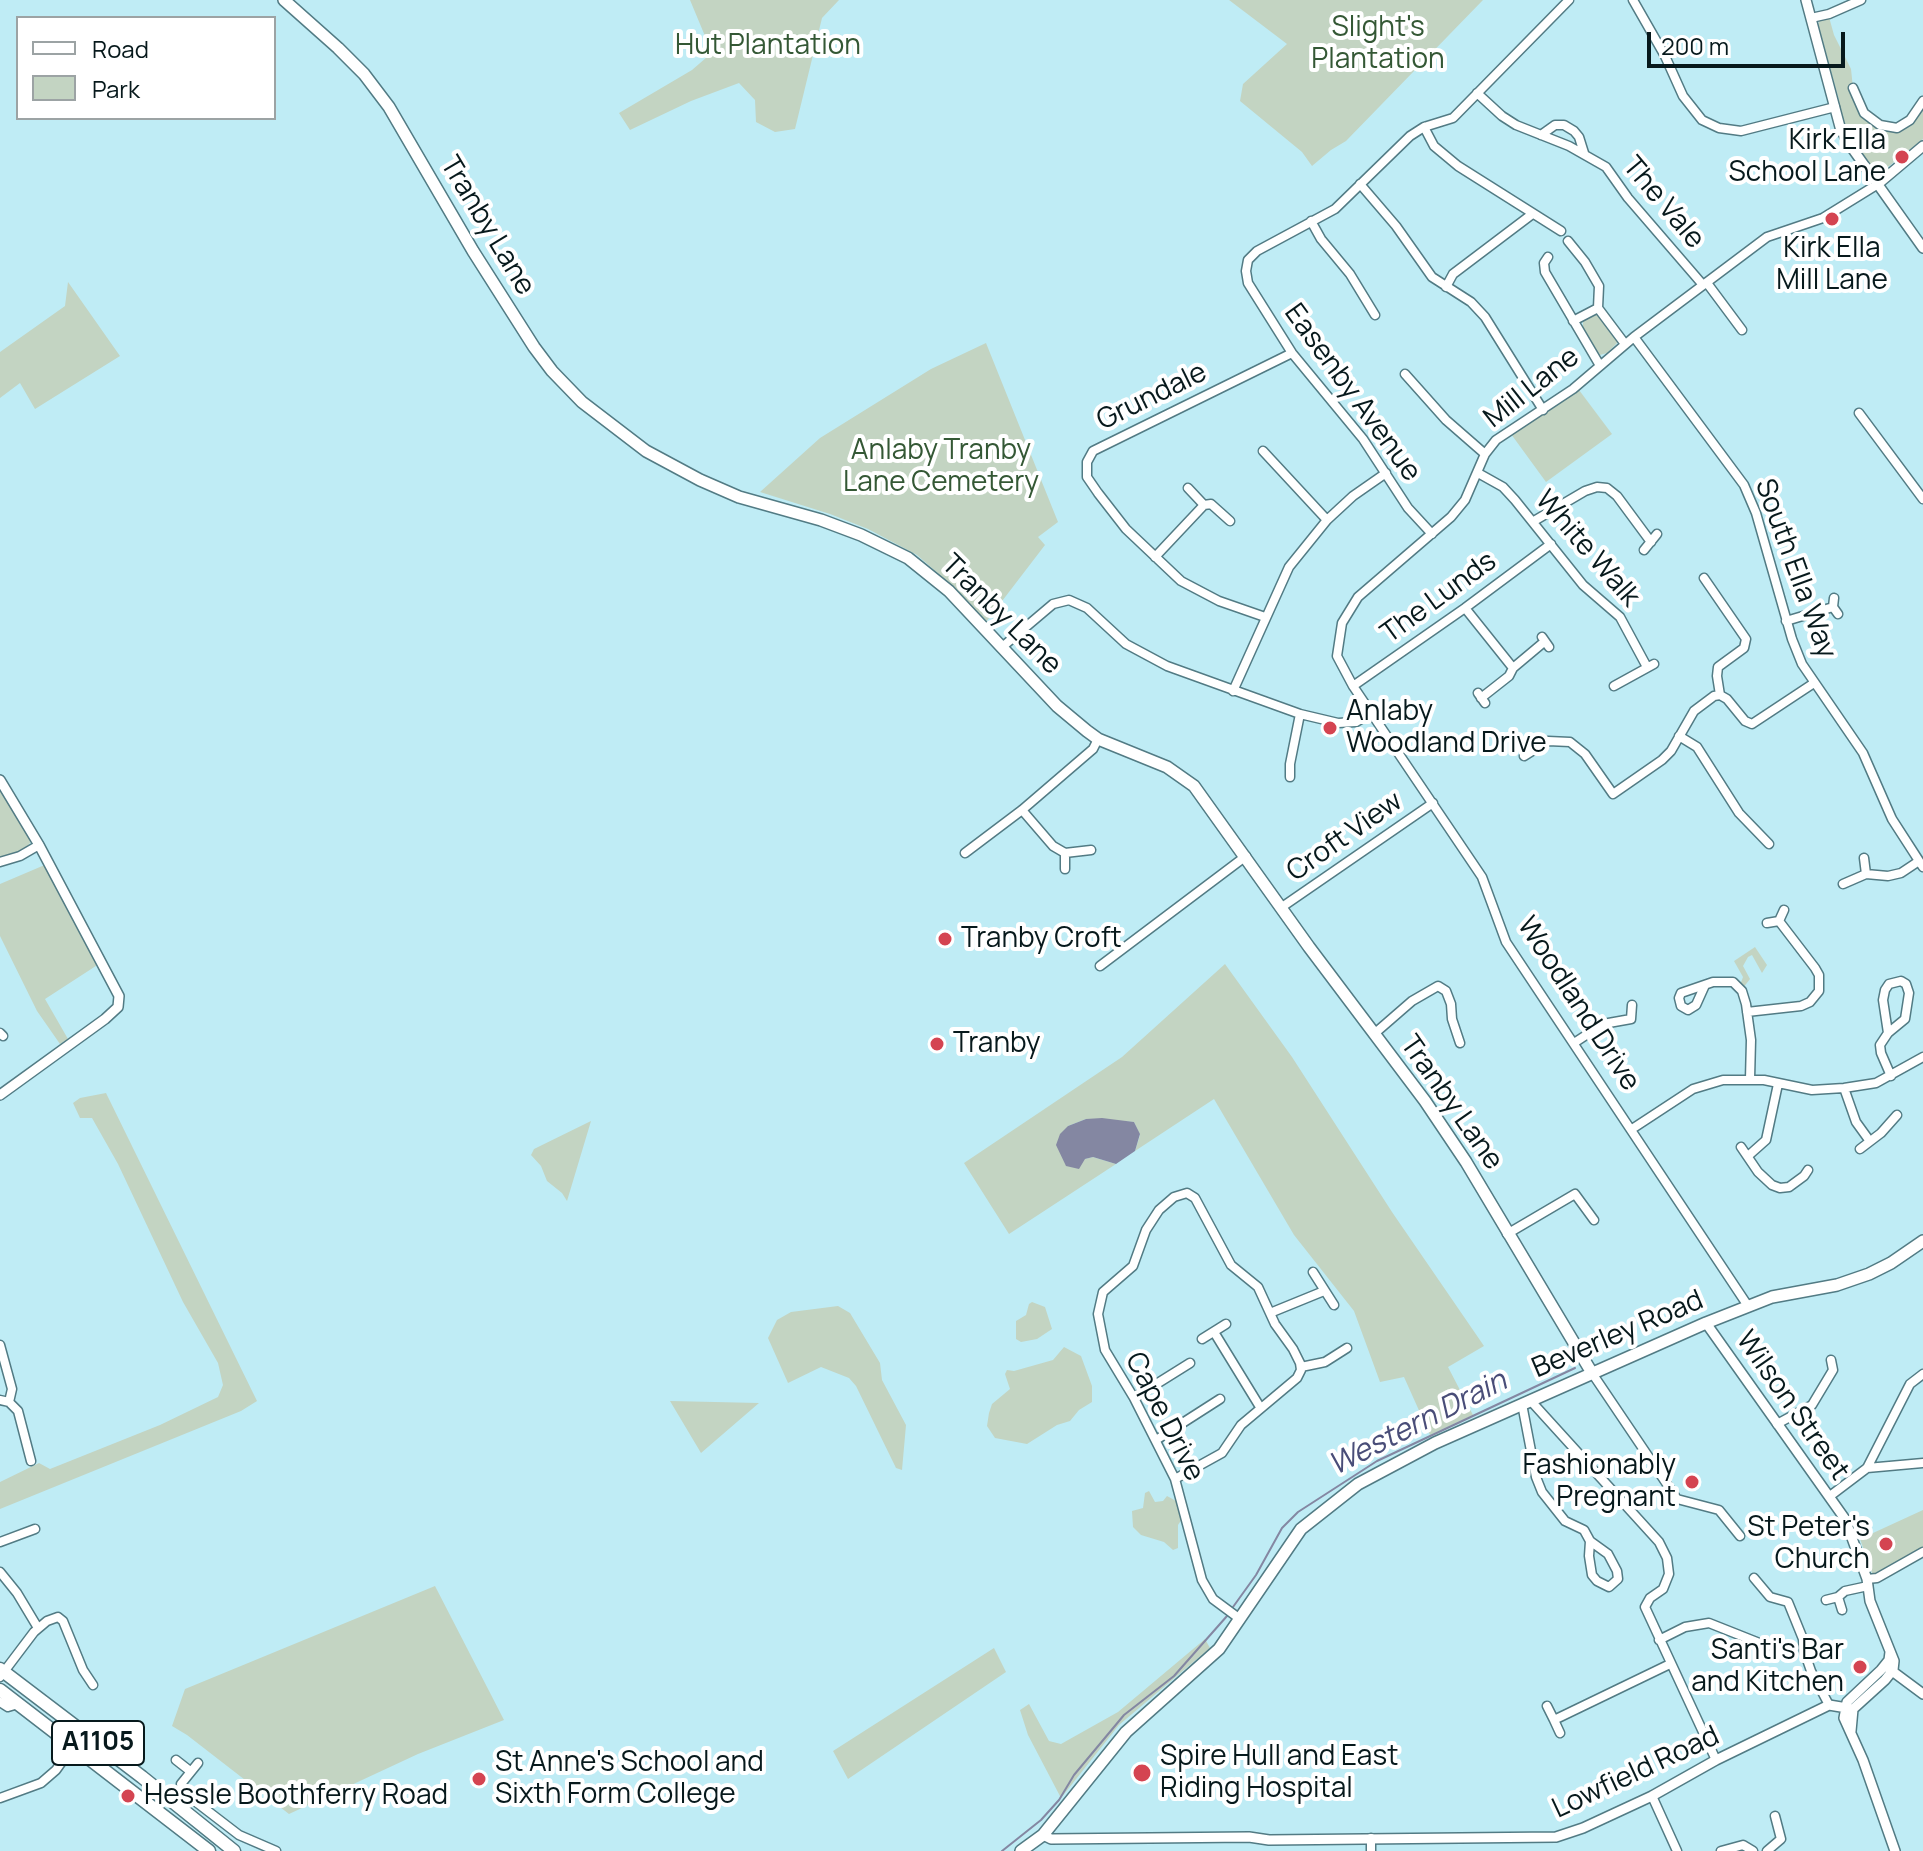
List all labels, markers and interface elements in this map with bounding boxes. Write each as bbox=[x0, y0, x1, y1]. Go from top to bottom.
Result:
park label: Slight's Plantation bbox=[1311, 11, 1445, 77]
legend bbox=[16, 16, 276, 120]
scale bar bbox=[1651, 16, 1849, 66]
park label: Hut Plantation bbox=[675, 29, 861, 63]
text: 200 m bbox=[1661, 29, 1729, 62]
text: Road bbox=[92, 32, 149, 65]
text: Park bbox=[92, 72, 140, 105]
place label: Kirk Ella School Lane bbox=[1729, 124, 1886, 190]
marker: Kirk Ella School Lane bbox=[1893, 148, 1911, 166]
street label: Tranby Lane bbox=[432, 150, 542, 302]
street label: The Vale bbox=[1615, 150, 1711, 256]
marker: Kirk Ella Mill Lane bbox=[1823, 210, 1841, 228]
place label: Kirk Ella Mill Lane bbox=[1776, 232, 1888, 298]
street label: Easenby Avenue bbox=[1276, 298, 1428, 488]
street label: Mill Lane bbox=[1478, 340, 1586, 436]
street label: Grundale bbox=[1092, 356, 1212, 438]
park label: Anlaby Tranby Lane Cemetery bbox=[843, 434, 1039, 500]
street label: South Ella Way bbox=[1747, 475, 1843, 663]
street label: White Walk bbox=[1527, 484, 1647, 614]
street label: The Lunds bbox=[1375, 545, 1503, 651]
street label: Tranby Lane bbox=[934, 548, 1068, 682]
place label: Anlaby Woodland Drive bbox=[1346, 695, 1547, 761]
marker: Anlaby Woodland Drive bbox=[1321, 719, 1339, 737]
street label: Croft View bbox=[1281, 785, 1409, 889]
street label: Woodland Drive bbox=[1509, 911, 1647, 1097]
place label: Tranby Croft bbox=[961, 922, 1122, 956]
marker: Tranby Croft bbox=[936, 930, 954, 948]
place label: Tranby bbox=[953, 1027, 1041, 1061]
street label: Tranby Lane bbox=[1393, 1029, 1509, 1177]
marker: Tranby bbox=[928, 1035, 946, 1053]
street label: Beverley Road bbox=[1527, 1284, 1709, 1386]
street label: Wilson Street bbox=[1728, 1325, 1856, 1487]
street label: Cape Drive bbox=[1117, 1347, 1211, 1487]
water label: Western Drain bbox=[1323, 1364, 1513, 1484]
place label: Fashionably Pregnant bbox=[1522, 1449, 1676, 1515]
marker: Fashionably Pregnant bbox=[1683, 1473, 1701, 1491]
place label: St Peter's Church bbox=[1747, 1511, 1870, 1577]
marker: St Peter's Church bbox=[1877, 1535, 1895, 1553]
place label: Santi's Bar and Kitchen bbox=[1691, 1634, 1844, 1700]
marker: Santi's Bar and Kitchen bbox=[1851, 1658, 1869, 1676]
street label: Lowfield Road bbox=[1547, 1720, 1725, 1826]
road number: A1105 bbox=[52, 1721, 144, 1765]
place label: Spire Hull and East Riding Hospital bbox=[1160, 1740, 1398, 1806]
place label: St Anne's School and Sixth Form College bbox=[495, 1746, 764, 1812]
marker: Spire Hull and East Riding Hospital bbox=[1131, 1762, 1153, 1784]
marker: St Anne's School and Sixth Form College bbox=[470, 1770, 488, 1788]
place label: Hessle Boothferry Road bbox=[144, 1779, 448, 1813]
marker: Hessle Boothferry Road bbox=[119, 1787, 137, 1805]

